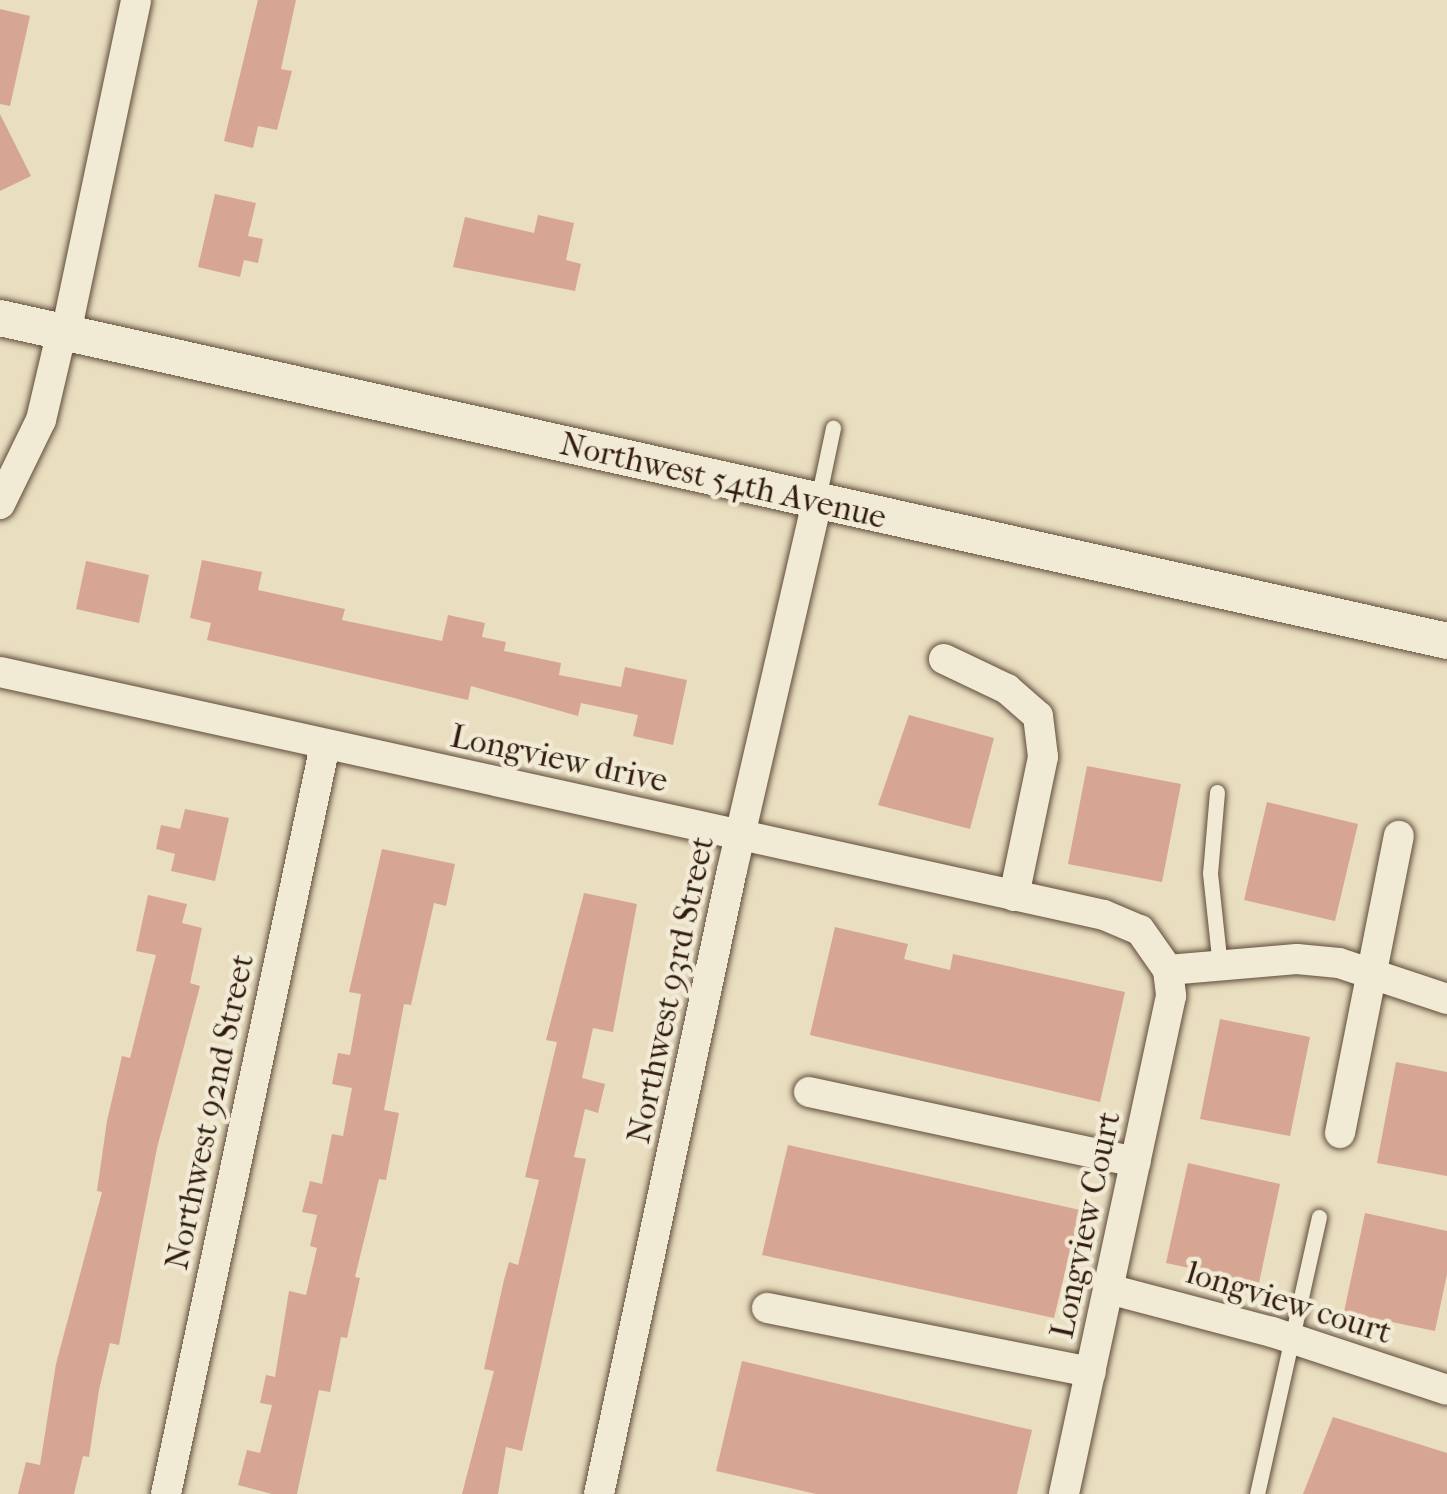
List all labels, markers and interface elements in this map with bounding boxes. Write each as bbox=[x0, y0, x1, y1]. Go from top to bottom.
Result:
street label: Northwest 54th Avenue bbox=[556, 424, 890, 538]
street label: Longview drive bbox=[447, 717, 671, 801]
street label: Northwest 93rd Street bbox=[619, 833, 723, 1147]
street label: Northwest 92nd Street bbox=[157, 951, 263, 1273]
street label: Longview Court bbox=[1043, 1108, 1129, 1342]
street label: longview court bbox=[1182, 1253, 1396, 1353]

